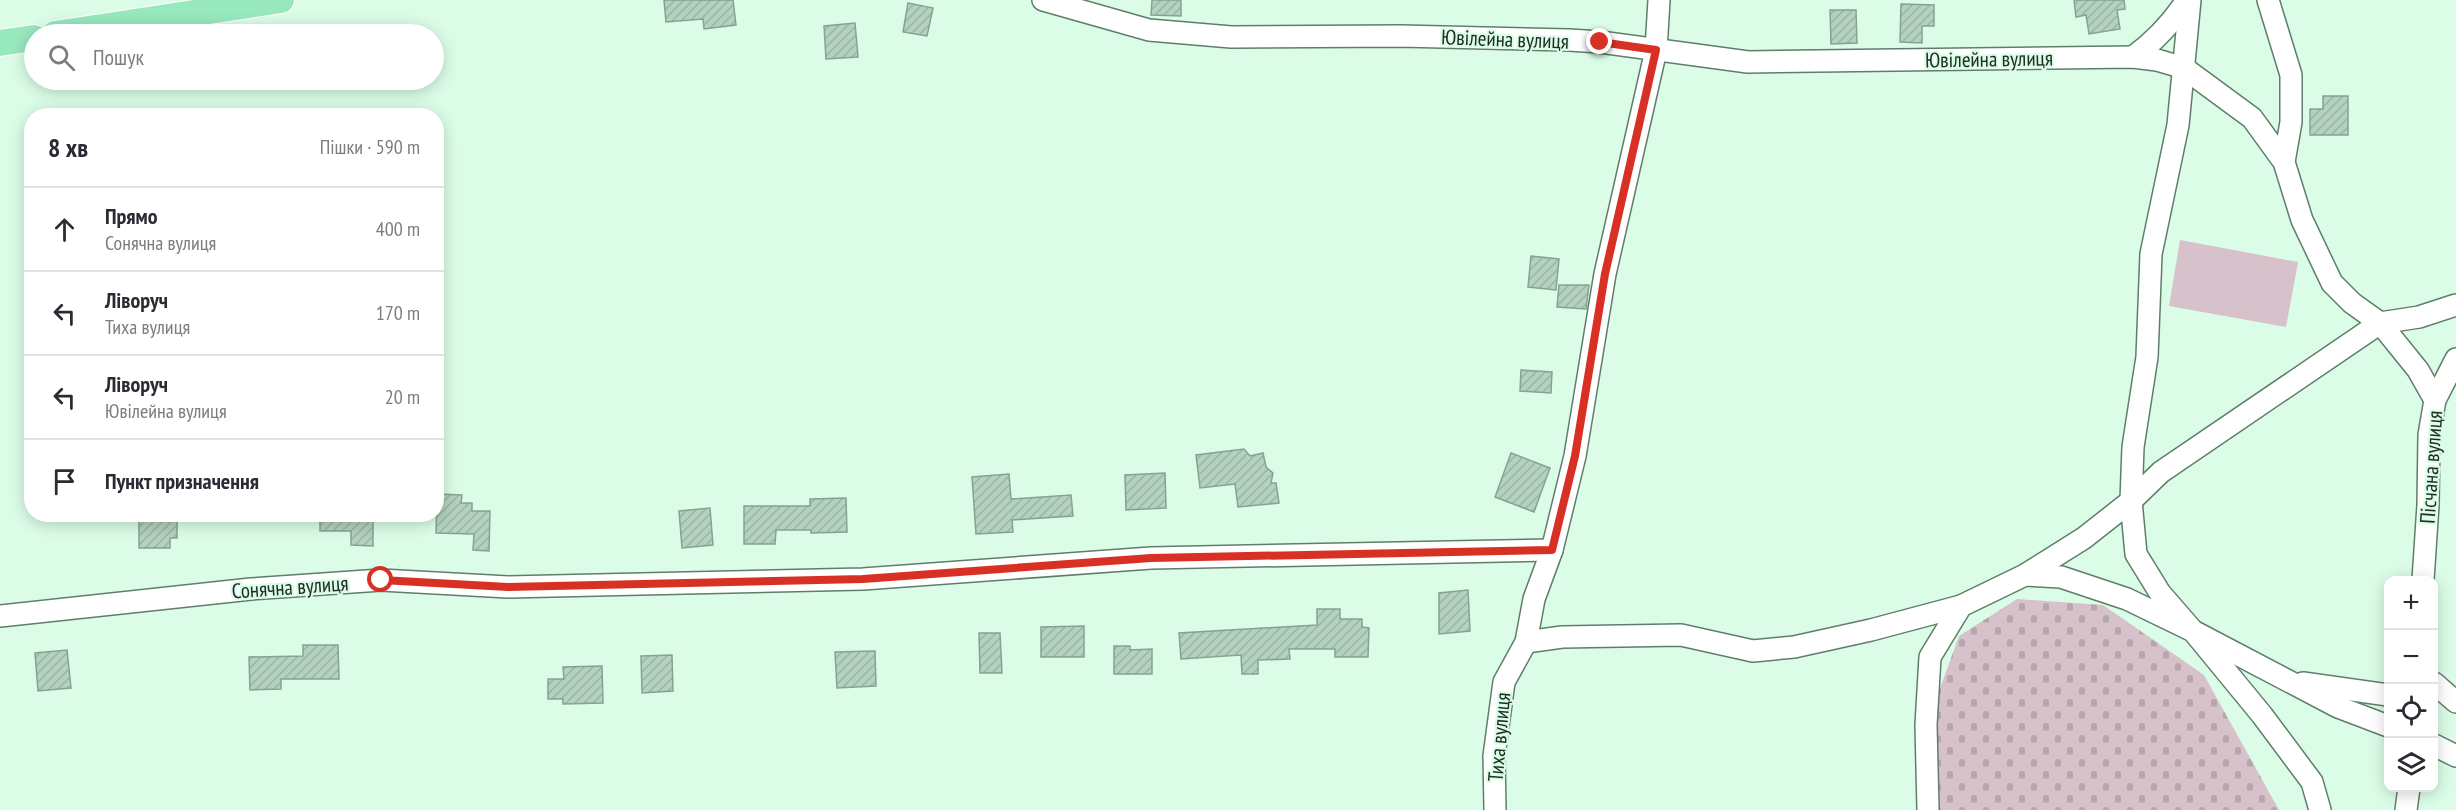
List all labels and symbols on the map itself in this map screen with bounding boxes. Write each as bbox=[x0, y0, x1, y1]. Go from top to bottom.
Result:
street label: Ювілейна вулиця bbox=[1441, 23, 1569, 55]
route end bbox=[1586, 28, 1612, 54]
street label: Ювілейна вулиця bbox=[1925, 44, 2053, 74]
street label: Пісчана вулиця bbox=[2414, 410, 2448, 524]
route start bbox=[367, 566, 393, 592]
street label: Сонячна вулиця bbox=[231, 569, 349, 605]
street label: Тиха вулиця bbox=[1482, 691, 1516, 783]

